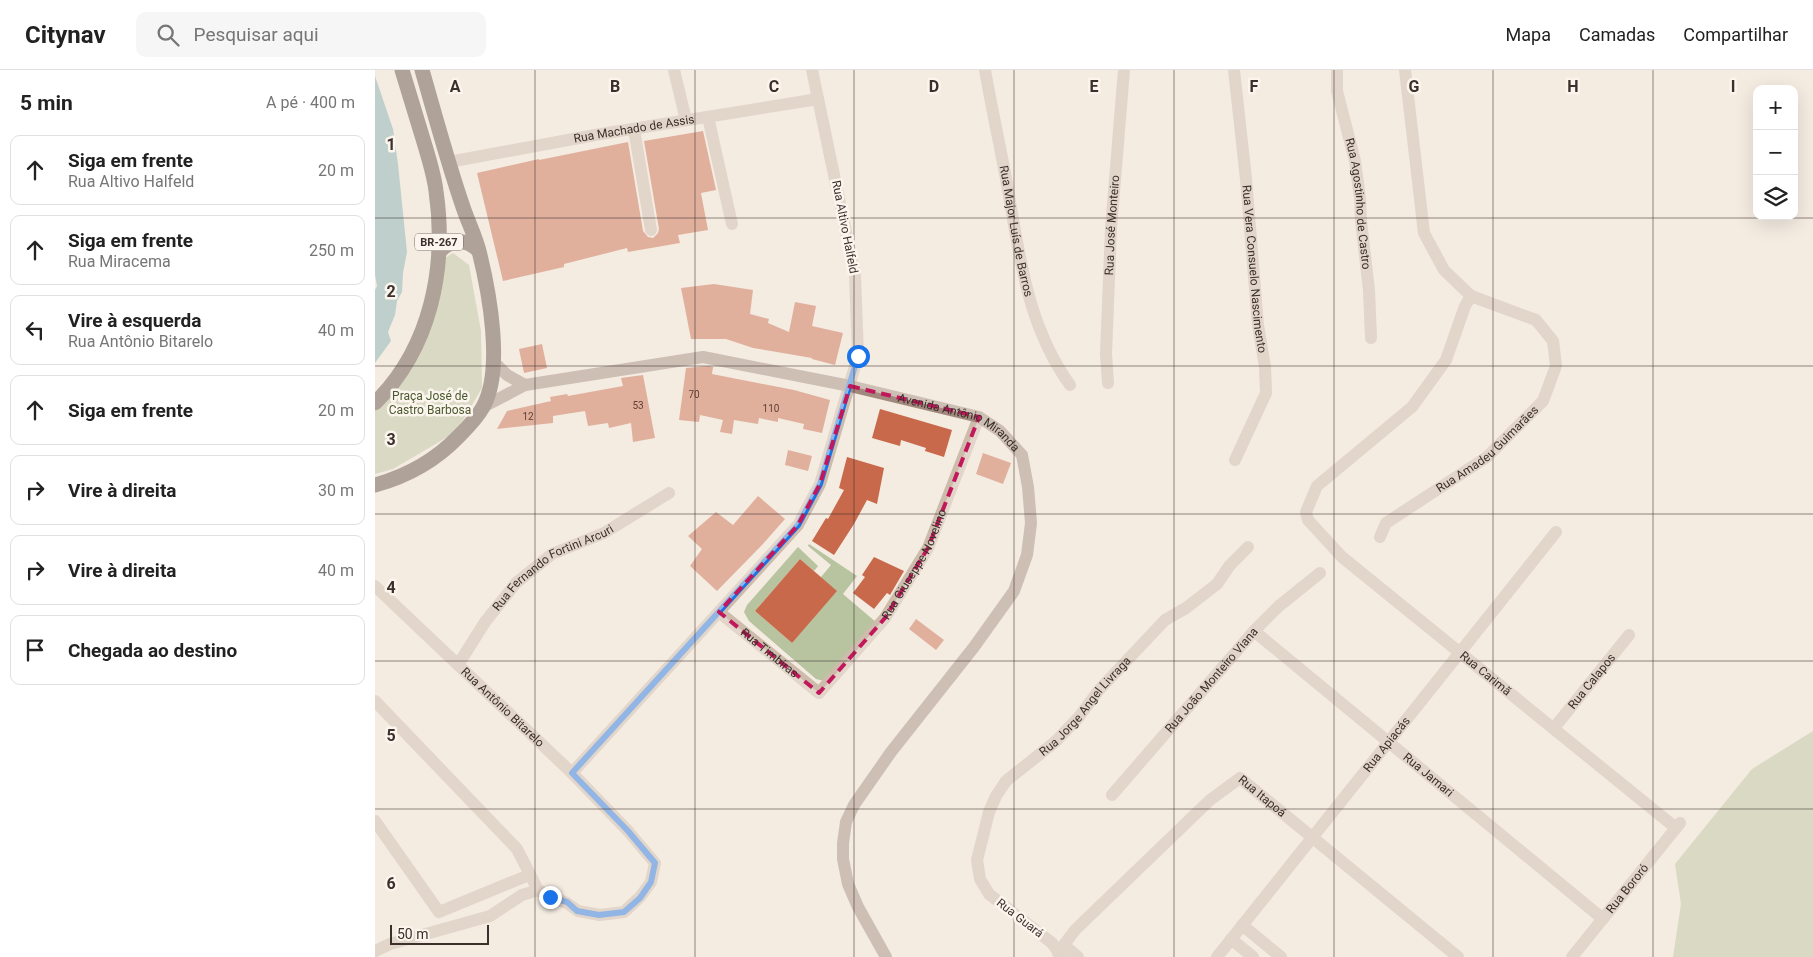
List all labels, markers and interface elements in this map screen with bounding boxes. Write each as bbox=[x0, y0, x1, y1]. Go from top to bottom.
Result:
search box bbox=[136, 12, 486, 57]
text: Citynav bbox=[25, 21, 106, 49]
icon: search bbox=[154, 21, 182, 49]
text: Pesquisar aqui bbox=[194, 23, 319, 46]
text: Mapa bbox=[1506, 24, 1551, 45]
text: Camadas bbox=[1579, 24, 1655, 45]
text: Compartilhar bbox=[1683, 24, 1788, 45]
text: A bbox=[450, 77, 461, 96]
text: B bbox=[610, 77, 620, 96]
text: C bbox=[769, 77, 779, 96]
text: D bbox=[929, 77, 939, 96]
text: E bbox=[1090, 77, 1099, 96]
text: F bbox=[1250, 77, 1259, 96]
text: G bbox=[1409, 77, 1420, 96]
text: H bbox=[1567, 77, 1579, 96]
text: I bbox=[1731, 77, 1735, 96]
map controls bbox=[1753, 85, 1798, 220]
button: + bbox=[1753, 85, 1798, 130]
text: 5 min bbox=[20, 91, 73, 115]
text: A pé · 400 m bbox=[266, 93, 355, 112]
street label: Rua Machado de Assis bbox=[573, 112, 695, 146]
button: − bbox=[1753, 130, 1798, 175]
text: 1 bbox=[386, 135, 396, 154]
street label: Rua Agostinho de Castro bbox=[1342, 136, 1374, 270]
text: Siga em frente bbox=[68, 149, 193, 172]
icon: ahead bbox=[21, 156, 49, 184]
text: 20 m bbox=[318, 161, 354, 180]
street label: Rua Major Luís de Barros bbox=[997, 164, 1036, 298]
text: Rua Altivo Halfeld bbox=[68, 172, 194, 191]
street label: Rua José Monteiro bbox=[1102, 174, 1122, 276]
button: layers bbox=[1753, 175, 1798, 220]
street label: Rua Altivo Halfeld bbox=[829, 179, 861, 275]
street label: Rua Vera Consuelo Nascimento bbox=[1240, 184, 1270, 354]
text: Siga em frente bbox=[68, 229, 193, 252]
road number: BR-267 bbox=[415, 233, 463, 250]
icon: ahead bbox=[21, 236, 49, 264]
text: 250 m bbox=[309, 241, 354, 260]
text: Rua Miracema bbox=[68, 252, 171, 271]
text: 2 bbox=[386, 282, 396, 301]
text: Vire à esquerda bbox=[68, 309, 201, 332]
icon: left bbox=[21, 316, 49, 344]
text: 40 m bbox=[318, 321, 354, 340]
text: Rua Antônio Bitarelo bbox=[68, 332, 213, 351]
route start bbox=[847, 345, 870, 368]
park label: Praça José de Castro Barbosa bbox=[389, 389, 471, 417]
house number: 70 bbox=[688, 389, 700, 400]
street label: Avenida Antônio Miranda bbox=[897, 391, 1022, 455]
icon: ahead bbox=[21, 396, 49, 424]
text: Siga em frente bbox=[68, 399, 193, 422]
house number: 53 bbox=[632, 400, 644, 411]
text: 20 m bbox=[318, 401, 354, 420]
house number: 110 bbox=[763, 403, 780, 414]
street label: Rua Amadeu Guimarães bbox=[1433, 403, 1541, 495]
house number: 12 bbox=[522, 411, 534, 422]
text: 3 bbox=[386, 430, 396, 449]
icon: right bbox=[21, 476, 49, 504]
text: Vire à direita bbox=[68, 479, 177, 502]
text: 30 m bbox=[318, 481, 354, 500]
street label: Rua Giuseppe Novelino bbox=[879, 507, 949, 622]
street label: Rua Fernando Fortini Arcuri bbox=[490, 522, 616, 614]
icon: right bbox=[21, 556, 49, 584]
text: Vire à direita bbox=[68, 559, 177, 582]
text: 40 m bbox=[318, 561, 354, 580]
text: 4 bbox=[386, 578, 396, 597]
street label: Rua Timbiras bbox=[738, 625, 801, 680]
street label: Rua João Monteiro Viana bbox=[1162, 625, 1261, 736]
icon: arrive bbox=[21, 636, 49, 664]
text: Chegada ao destino bbox=[68, 639, 237, 662]
street label: Rua Carimã bbox=[1457, 648, 1514, 698]
street label: Rua Calapos bbox=[1565, 651, 1618, 712]
street label: Rua Jorge Angel Livraga bbox=[1037, 654, 1134, 759]
street label: Rua Antônio Bitarelo bbox=[458, 665, 547, 750]
street label: Rua Apiacás bbox=[1360, 714, 1413, 775]
text: 5 bbox=[386, 726, 396, 745]
street label: Rua Jamari bbox=[1400, 750, 1456, 800]
street label: Rua Itapoá bbox=[1236, 773, 1289, 820]
street label: Rua Bororó bbox=[1603, 861, 1651, 916]
text: 6 bbox=[386, 874, 396, 893]
route end bbox=[539, 886, 562, 909]
street label: Rua Guará bbox=[994, 895, 1046, 941]
scale bar bbox=[390, 922, 489, 945]
text: 50 m bbox=[397, 926, 429, 942]

